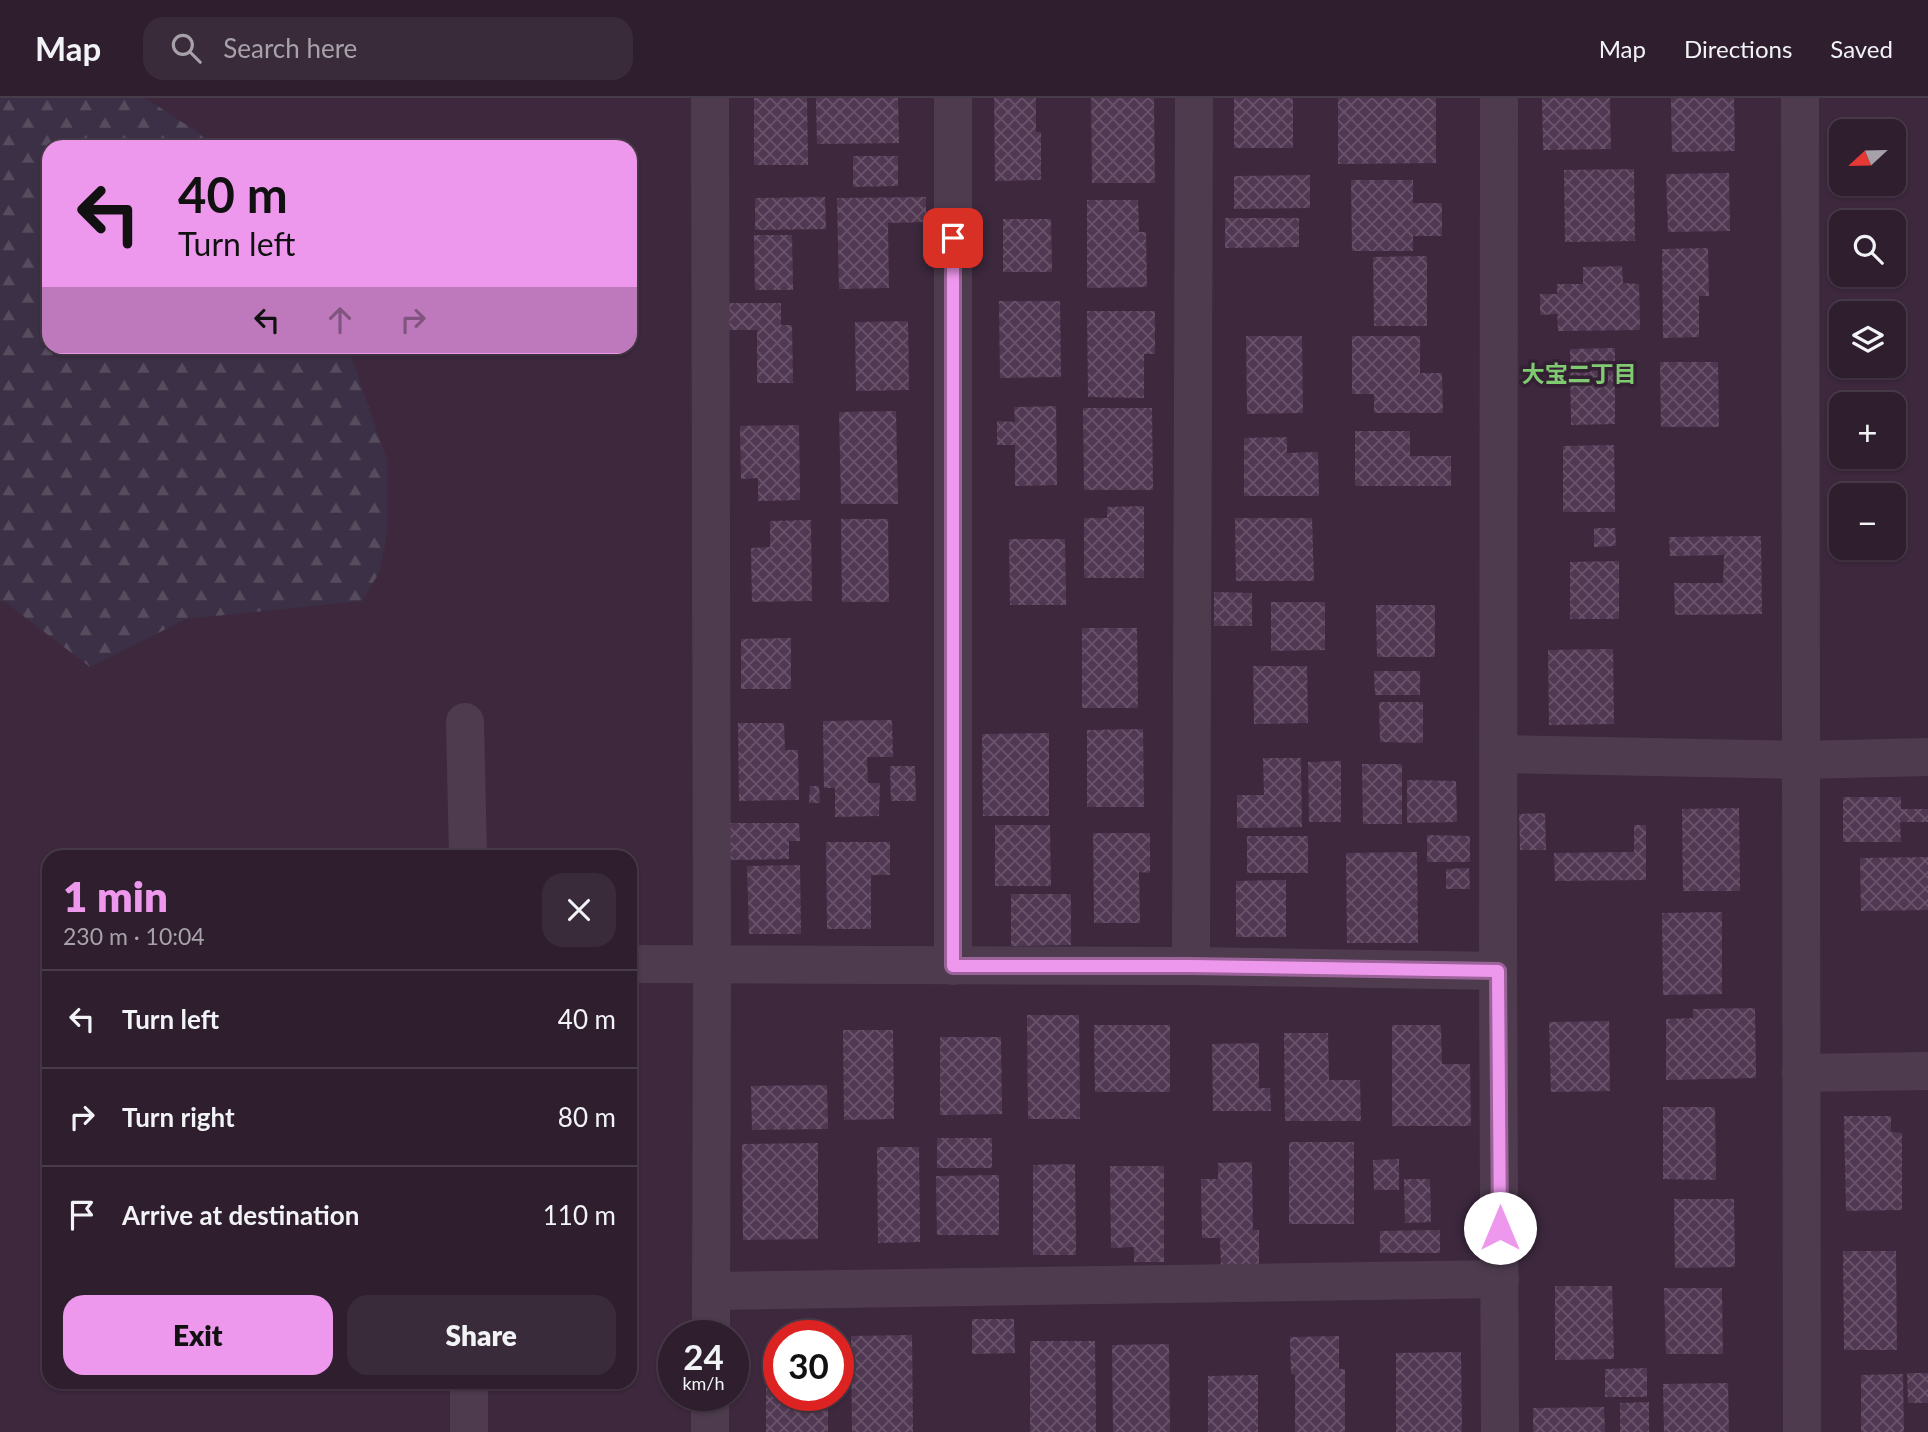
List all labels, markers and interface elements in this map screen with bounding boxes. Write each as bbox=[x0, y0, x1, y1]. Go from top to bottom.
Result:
search box bbox=[143, 17, 633, 80]
text: Map bbox=[35, 28, 101, 68]
icon: search bbox=[167, 29, 205, 67]
text: Search here bbox=[223, 32, 357, 64]
text: Map bbox=[1599, 34, 1646, 63]
text: Directions bbox=[1684, 34, 1792, 63]
text: Saved bbox=[1830, 34, 1893, 63]
north arrow bbox=[1829, 119, 1906, 196]
map controls bbox=[1829, 119, 1906, 560]
text: 40 m bbox=[178, 165, 288, 223]
icon: left bbox=[63, 168, 154, 259]
pin bbox=[923, 208, 983, 268]
button: search bbox=[1829, 210, 1906, 287]
icon: arrive bbox=[934, 219, 972, 257]
text: Turn left bbox=[178, 224, 295, 263]
icon: left bbox=[248, 301, 286, 339]
icon: ahead bbox=[321, 301, 359, 339]
icon: right bbox=[394, 301, 432, 339]
button: layers bbox=[1829, 301, 1906, 378]
district label: 大宝二丁目 bbox=[1522, 359, 1637, 387]
button: + bbox=[1829, 392, 1906, 469]
button: − bbox=[1829, 483, 1906, 560]
text: 1 min bbox=[63, 871, 168, 921]
button: close bbox=[542, 873, 616, 947]
text: 230 m · 10:04 bbox=[63, 922, 205, 950]
icon: left bbox=[63, 1000, 101, 1038]
text: Turn left bbox=[122, 1003, 219, 1035]
text: 40 m bbox=[558, 1003, 616, 1035]
icon: right bbox=[63, 1098, 101, 1136]
text: Turn right bbox=[122, 1101, 235, 1133]
text: 80 m bbox=[558, 1101, 616, 1133]
position arrow bbox=[1463, 1191, 1537, 1265]
icon: arrive bbox=[63, 1196, 101, 1234]
text: Arrive at destination bbox=[122, 1199, 359, 1231]
text: 110 m bbox=[543, 1199, 616, 1231]
button: Exit bbox=[63, 1295, 333, 1375]
button: Share bbox=[347, 1295, 616, 1375]
speed limit sign: 30 bbox=[763, 1320, 854, 1411]
text: 24 bbox=[683, 1335, 724, 1377]
text: km/h bbox=[682, 1372, 725, 1394]

